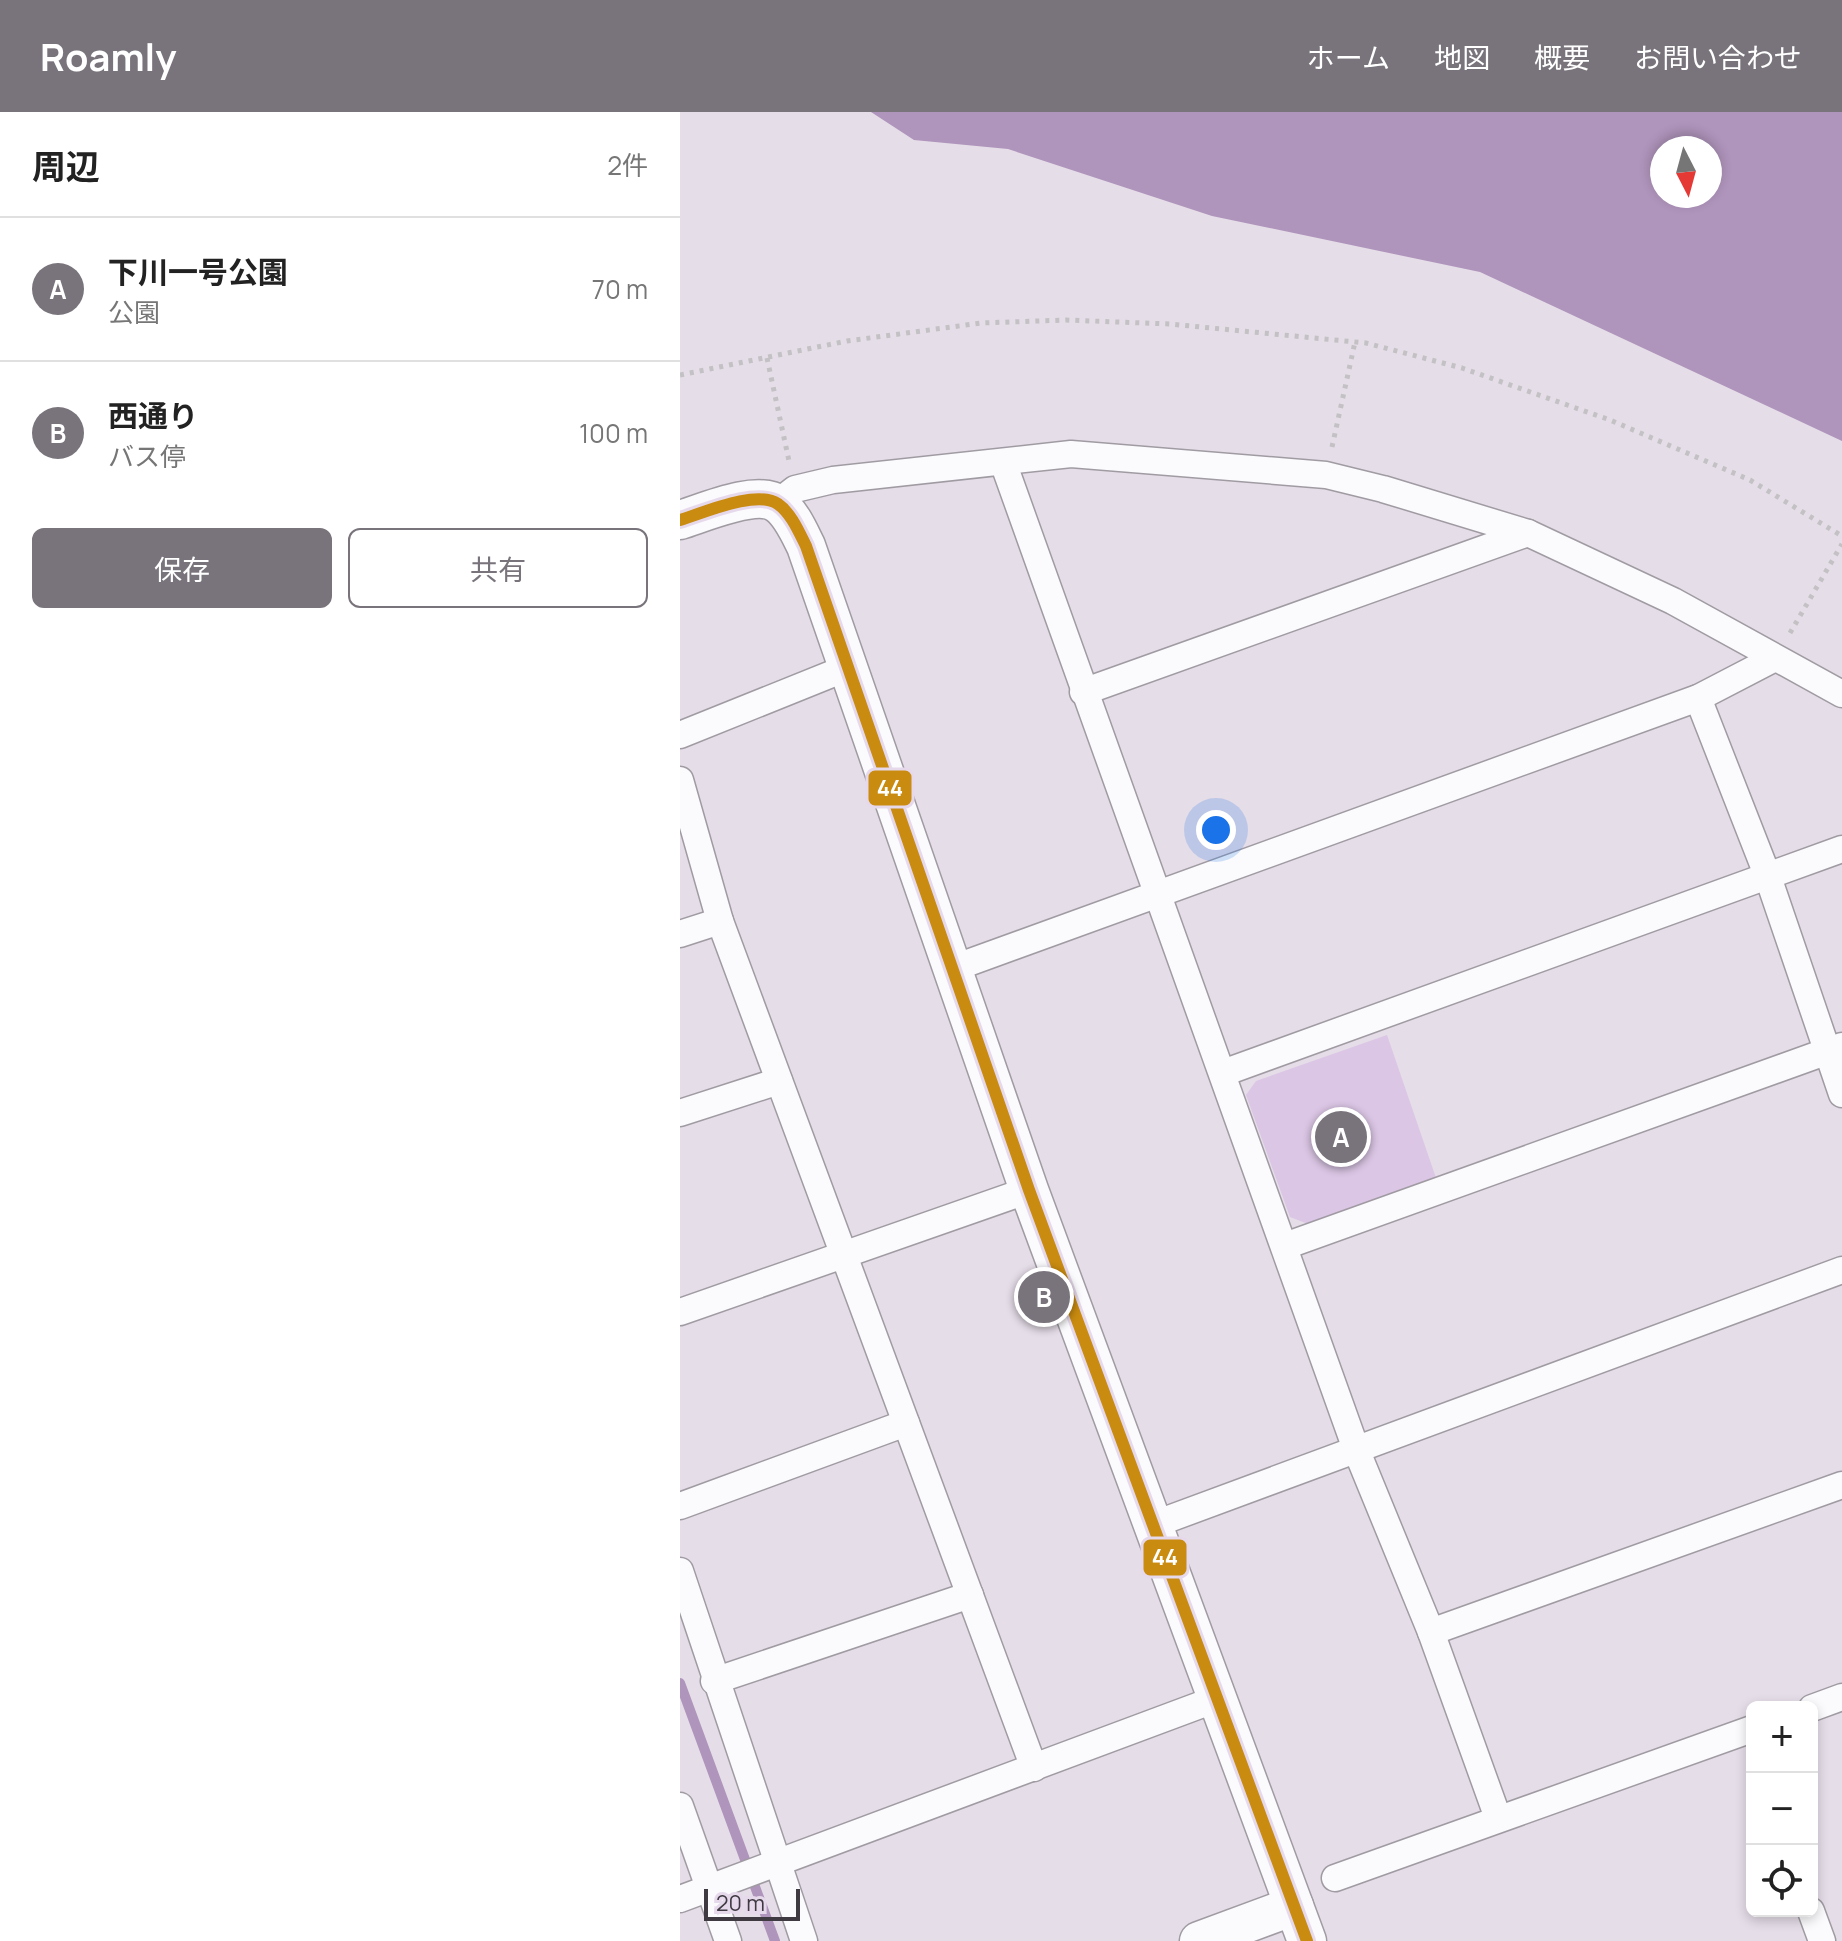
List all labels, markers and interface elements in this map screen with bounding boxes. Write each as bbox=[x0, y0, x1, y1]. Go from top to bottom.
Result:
text: Roamly bbox=[40, 30, 177, 82]
text: ホーム bbox=[1307, 38, 1390, 76]
text: 地図 bbox=[1434, 38, 1490, 76]
text: 概要 bbox=[1534, 38, 1590, 76]
text: お問い合わせ bbox=[1634, 38, 1802, 76]
north arrow bbox=[1650, 136, 1722, 208]
text: 周辺 bbox=[32, 143, 100, 189]
text: 2件 bbox=[607, 147, 648, 183]
text: 下川一号公園 bbox=[108, 251, 288, 292]
text: A bbox=[49, 271, 67, 307]
text: 70 m bbox=[592, 271, 648, 307]
text: 公園 bbox=[108, 294, 160, 330]
text: 西通り bbox=[108, 395, 198, 436]
text: B bbox=[50, 415, 66, 451]
text: 100 m bbox=[579, 415, 648, 451]
text: バス停 bbox=[108, 438, 186, 474]
button: 保存 bbox=[32, 528, 332, 608]
button: 共有 bbox=[348, 528, 648, 608]
line badge: 44 bbox=[867, 769, 913, 807]
text: 44 bbox=[877, 773, 903, 803]
your location bbox=[1196, 810, 1236, 850]
pin: A bbox=[1315, 1107, 1367, 1167]
pin: B bbox=[1018, 1267, 1070, 1327]
line badge: 44 bbox=[1142, 1538, 1188, 1577]
text: 44 bbox=[1152, 1542, 1178, 1572]
map controls bbox=[1746, 1701, 1818, 1917]
button: + bbox=[1746, 1701, 1818, 1773]
button: − bbox=[1746, 1773, 1818, 1845]
button: locate bbox=[1746, 1845, 1818, 1917]
scale bar bbox=[704, 1885, 800, 1921]
text: 20 m bbox=[716, 1888, 765, 1918]

